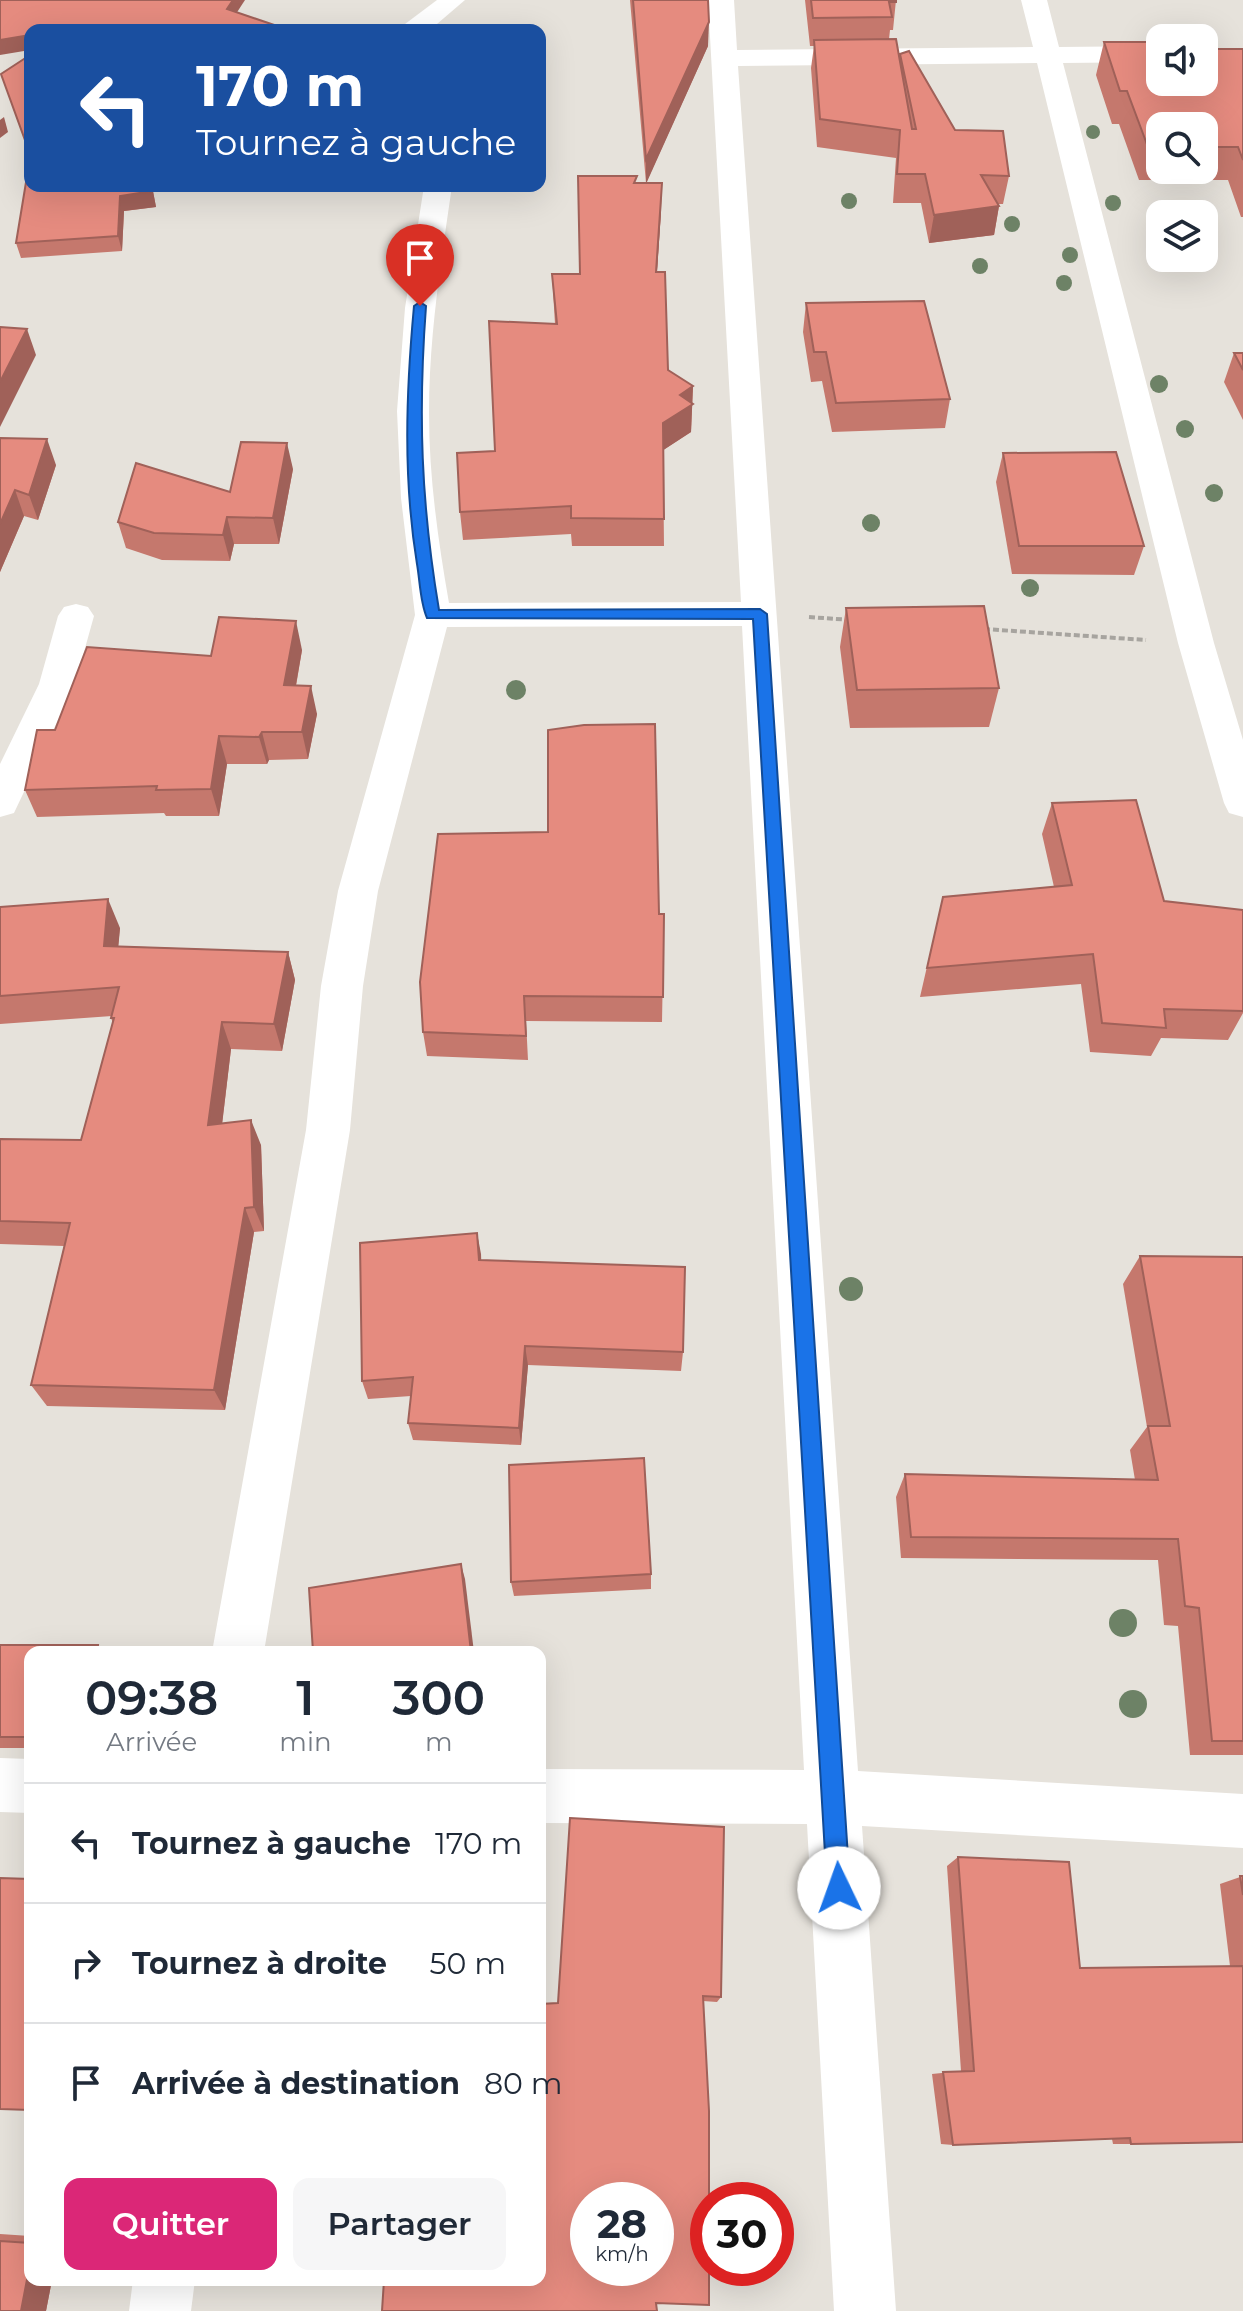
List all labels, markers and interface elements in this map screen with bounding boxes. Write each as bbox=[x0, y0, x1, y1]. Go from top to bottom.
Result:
map controls bbox=[1146, 24, 1218, 272]
button: sound bbox=[1146, 24, 1218, 96]
text: 170 m bbox=[196, 52, 364, 120]
icon: left bbox=[64, 56, 168, 160]
button: search bbox=[1146, 112, 1218, 184]
text: Tournez à gauche bbox=[196, 120, 516, 164]
button: layers bbox=[1146, 200, 1218, 272]
pin bbox=[386, 224, 454, 306]
icon: arrive bbox=[398, 236, 442, 280]
text: 09:38 bbox=[85, 1669, 218, 1727]
text: 1 bbox=[296, 1669, 315, 1727]
text: 300 bbox=[392, 1669, 485, 1727]
text: Arrivée bbox=[106, 1726, 197, 1758]
text: min bbox=[279, 1726, 331, 1758]
text: m bbox=[425, 1726, 453, 1758]
icon: left bbox=[64, 1821, 108, 1865]
text: Tournez à gauche bbox=[132, 1825, 411, 1862]
text: 170 m bbox=[435, 1825, 522, 1862]
position arrow bbox=[797, 1846, 881, 1930]
icon: right bbox=[64, 1941, 108, 1985]
text: Tournez à droite bbox=[132, 1945, 387, 1982]
text: 50 m bbox=[429, 1945, 506, 1982]
icon: arrive bbox=[64, 2061, 108, 2105]
text: Arrivée à destination bbox=[132, 2065, 460, 2102]
text: 80 m bbox=[484, 2065, 563, 2102]
button: Quitter bbox=[64, 2178, 277, 2270]
button: Partager bbox=[293, 2178, 506, 2270]
speed limit sign: 30 bbox=[690, 2182, 794, 2286]
text: 28 bbox=[597, 2199, 647, 2248]
text: km/h bbox=[595, 2242, 649, 2266]

